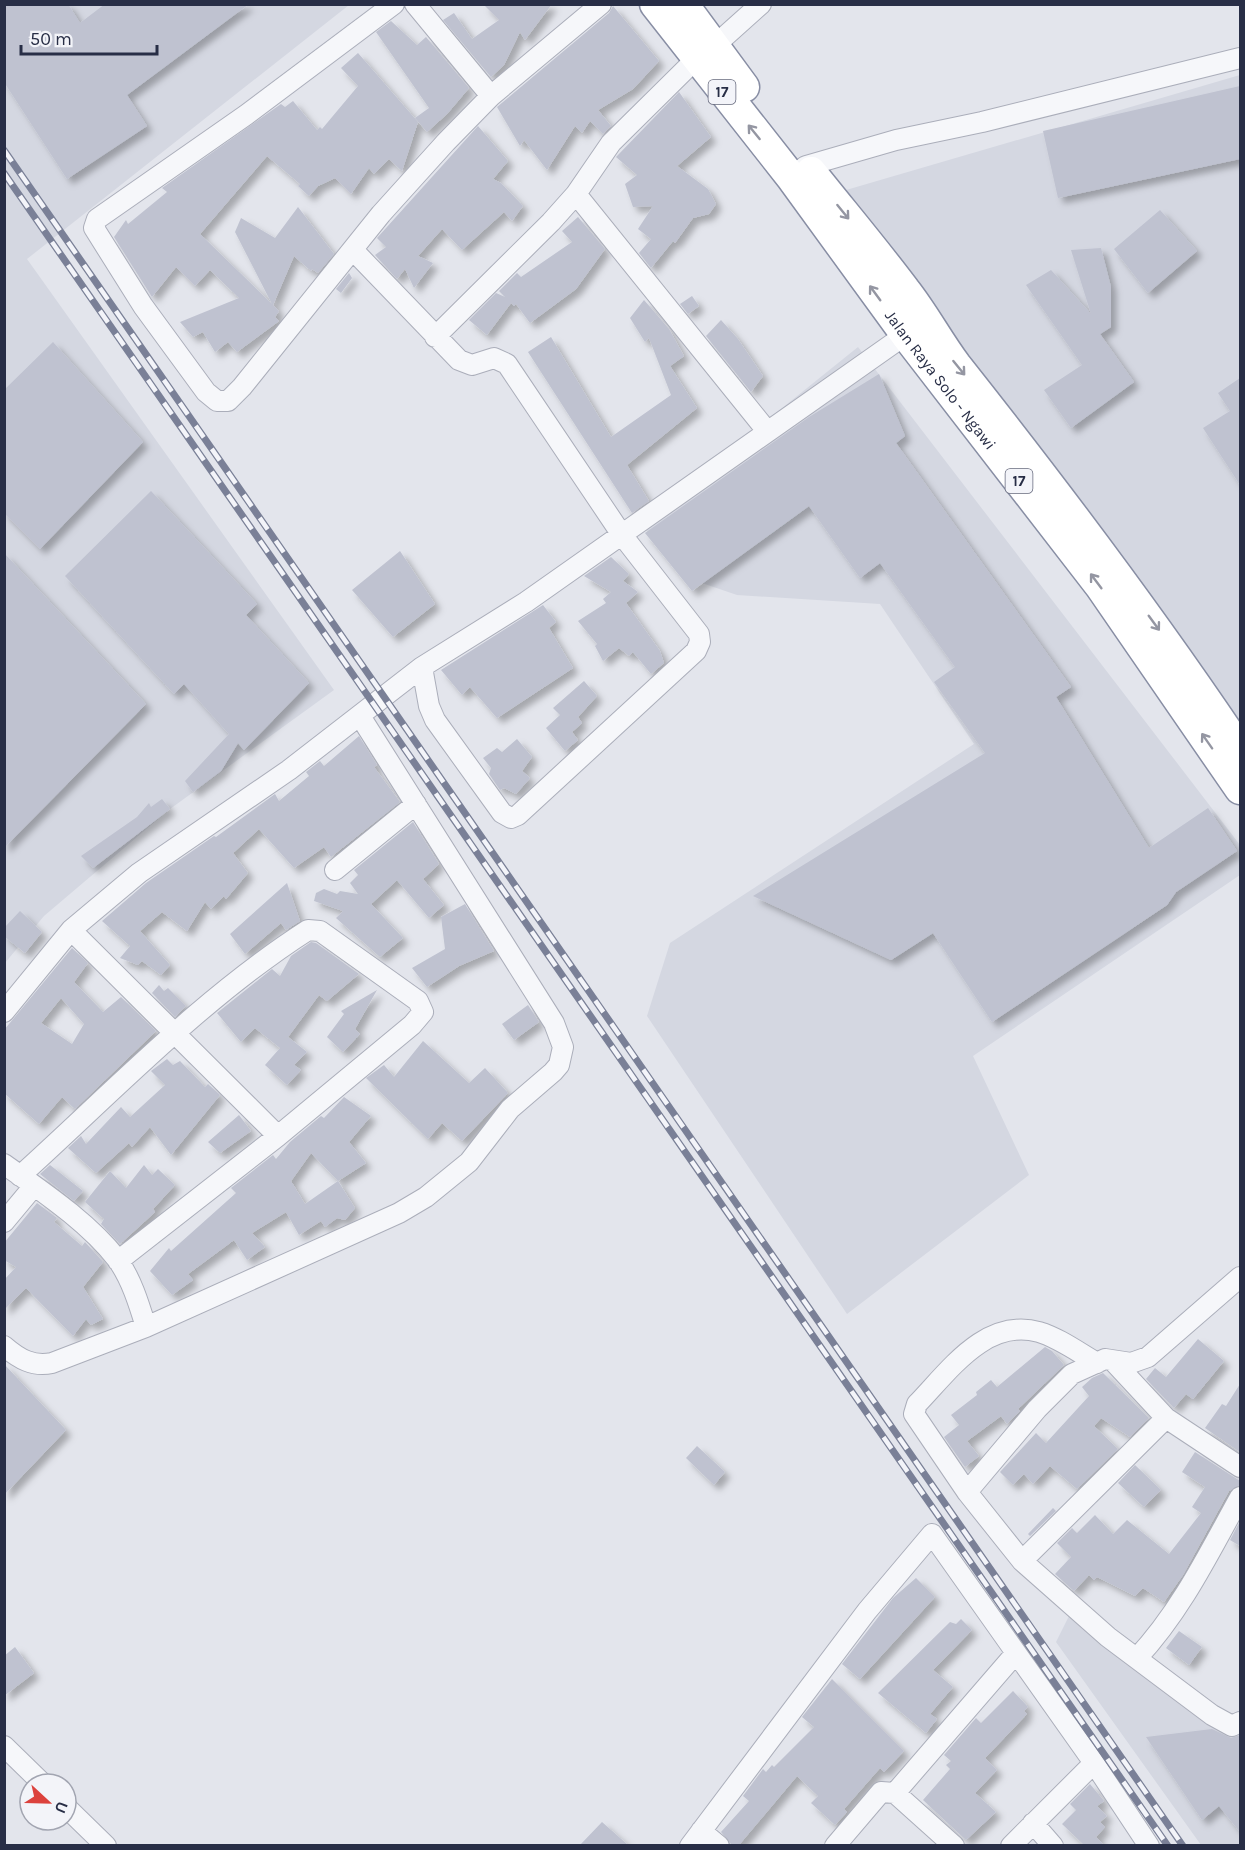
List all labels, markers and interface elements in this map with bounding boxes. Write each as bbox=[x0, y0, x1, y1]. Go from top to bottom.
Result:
scale bar bbox=[21, 18, 158, 56]
text: 50 m bbox=[30, 28, 72, 50]
road number: 17 bbox=[708, 80, 736, 104]
one-way arrow bbox=[748, 124, 761, 140]
one-way arrow bbox=[836, 203, 849, 219]
one-way arrow bbox=[869, 285, 881, 301]
street label: Jalan Raya Solo - Ngawi bbox=[881, 306, 1000, 453]
one-way arrow bbox=[953, 359, 966, 375]
road number: 17 bbox=[1006, 469, 1032, 493]
one-way arrow bbox=[1090, 573, 1103, 589]
one-way arrow bbox=[1148, 614, 1160, 630]
one-way arrow bbox=[1201, 733, 1213, 750]
north arrow bbox=[18, 1772, 78, 1832]
text: U bbox=[51, 1799, 72, 1816]

